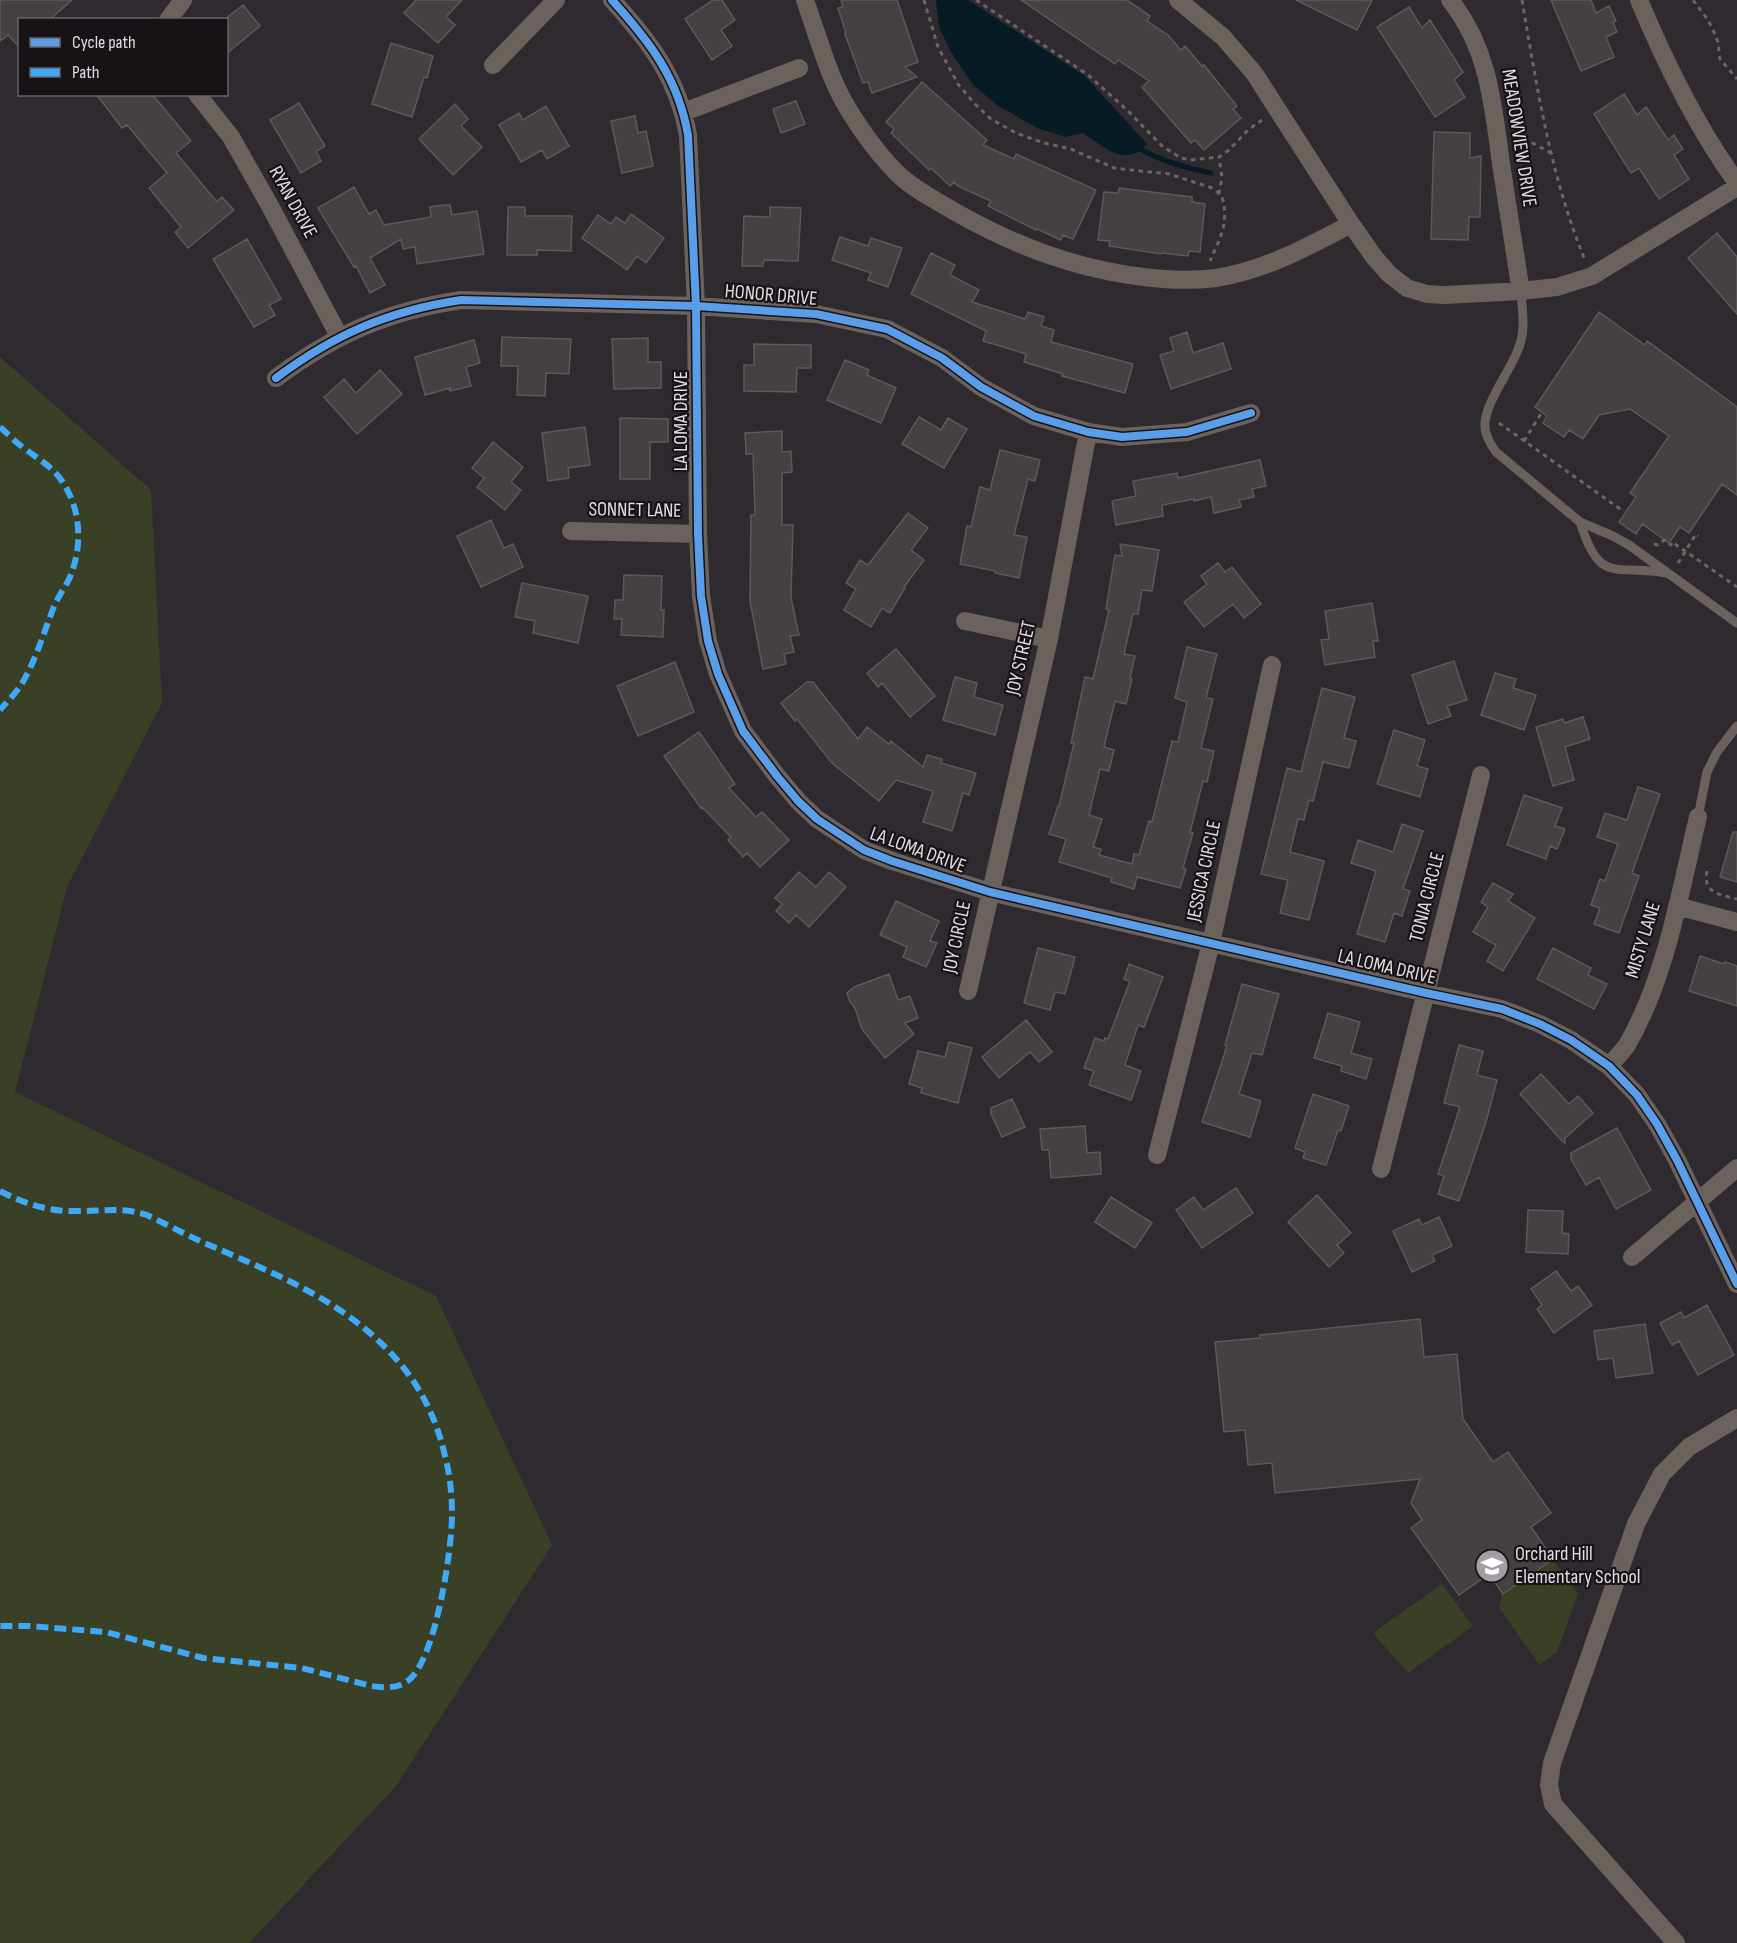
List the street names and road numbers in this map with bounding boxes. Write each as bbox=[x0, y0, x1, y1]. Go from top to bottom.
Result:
street label: MEADOWVIEW DRIVE bbox=[1496, 67, 1542, 209]
street label: RYAN DRIVE bbox=[263, 162, 323, 242]
street label: HONOR DRIVE bbox=[724, 279, 818, 311]
street label: LA LOMA DRIVE bbox=[669, 371, 693, 471]
street label: SONNET LANE bbox=[588, 497, 682, 523]
street label: JOY STREET bbox=[1001, 619, 1041, 698]
street label: JESSICA CIRCLE bbox=[1181, 818, 1226, 925]
street label: LA LOMA DRIVE bbox=[867, 822, 969, 878]
street label: TONIA CIRCLE bbox=[1404, 850, 1450, 944]
street label: JOY CIRCLE bbox=[937, 899, 976, 976]
street label: MISTY LANE bbox=[1620, 899, 1666, 981]
street label: LA LOMA DRIVE bbox=[1335, 944, 1439, 990]

